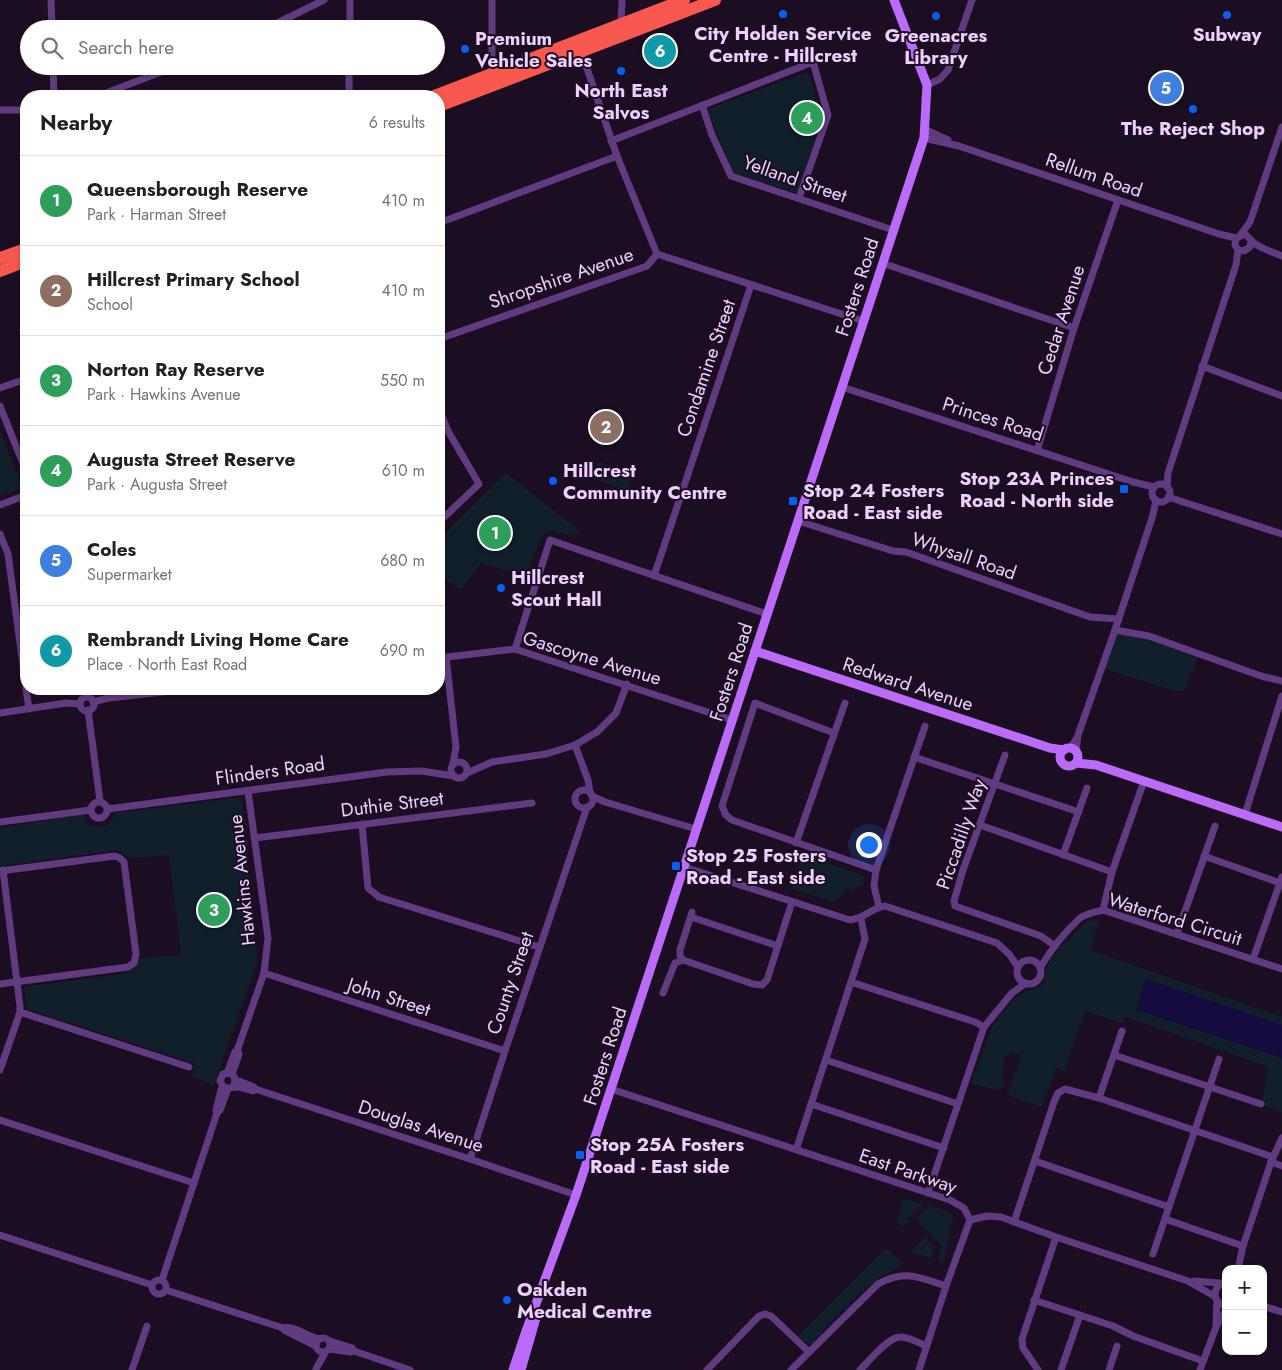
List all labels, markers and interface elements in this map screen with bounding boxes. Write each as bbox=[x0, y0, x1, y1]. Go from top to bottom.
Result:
marker: City Holden Service Centre - Hillcrest bbox=[777, 8, 789, 20]
marker: Subway bbox=[1221, 9, 1233, 21]
marker: Greenacres Library bbox=[930, 10, 942, 22]
search box bbox=[20, 20, 445, 75]
place label: City Holden Service Centre - Hillcrest bbox=[694, 20, 872, 69]
place label: Subway bbox=[1193, 21, 1262, 48]
place label: Greenacres Library bbox=[885, 22, 988, 71]
place label: Premium Vehicle Sales bbox=[474, 25, 593, 74]
pin: 6 bbox=[644, 32, 676, 70]
icon: search bbox=[38, 34, 66, 62]
text: Search here bbox=[78, 34, 174, 61]
marker: Premium Vehicle Sales bbox=[459, 43, 471, 55]
marker: North East Salvos bbox=[615, 65, 627, 77]
pin: 5 bbox=[1150, 69, 1182, 107]
place label: North East Salvos bbox=[574, 77, 668, 126]
pin: 4 bbox=[791, 99, 823, 137]
marker: The Reject Shop bbox=[1187, 103, 1199, 115]
text: Nearby bbox=[40, 108, 112, 138]
text: 6 results bbox=[369, 111, 425, 134]
place label: The Reject Shop bbox=[1121, 115, 1265, 142]
street label: Rellum Road bbox=[1042, 146, 1146, 204]
street label: Yelland Street bbox=[739, 149, 851, 210]
text: Queensborough Reserve bbox=[87, 176, 308, 203]
text: 1 bbox=[52, 189, 60, 212]
text: 410 m bbox=[382, 189, 425, 212]
text: Park · Harman Street bbox=[87, 203, 226, 226]
street label: Fosters Road bbox=[828, 234, 886, 340]
street label: Shropshire Avenue bbox=[485, 241, 637, 315]
street label: Cedar Avenue bbox=[1031, 261, 1092, 378]
text: Hillcrest Primary School bbox=[87, 266, 300, 293]
text: 2 bbox=[51, 279, 61, 302]
text: 410 m bbox=[382, 279, 425, 302]
text: School bbox=[87, 293, 133, 316]
street label: Condamine Street bbox=[670, 295, 742, 440]
text: Norton Ray Reserve bbox=[87, 356, 265, 383]
text: 3 bbox=[51, 369, 61, 392]
text: 550 m bbox=[380, 369, 425, 392]
text: Park · Hawkins Avenue bbox=[87, 383, 241, 406]
street label: Princes Road bbox=[939, 390, 1047, 448]
pin: 2 bbox=[590, 408, 622, 446]
text: Augusta Street Reserve bbox=[87, 446, 295, 473]
place label: Hillcrest Community Centre bbox=[563, 457, 727, 506]
text: 4 bbox=[50, 459, 62, 482]
text: 610 m bbox=[382, 459, 425, 482]
place label: Stop 23A Princes Road - North side bbox=[959, 465, 1114, 514]
text: Park · Augusta Street bbox=[87, 473, 227, 496]
marker: Hillcrest Community Centre bbox=[547, 475, 559, 487]
place label: Stop 24 Fosters Road - East side bbox=[803, 477, 945, 526]
marker: Stop 23A Princes Road - North side bbox=[1118, 483, 1130, 495]
marker: Stop 24 Fosters Road - East side bbox=[787, 495, 799, 507]
pin: 1 bbox=[479, 514, 511, 552]
street label: Whysall Road bbox=[908, 525, 1020, 587]
text: Coles bbox=[87, 536, 136, 563]
text: 5 bbox=[51, 549, 61, 572]
text: 680 m bbox=[380, 549, 425, 572]
text: Supermarket bbox=[87, 563, 172, 586]
place label: Hillcrest Scout Hall bbox=[511, 564, 602, 613]
marker: Hillcrest Scout Hall bbox=[495, 582, 507, 594]
street label: Fosters Road bbox=[702, 619, 760, 725]
street label: Gascoyne Avenue bbox=[519, 624, 665, 692]
text: Rembrandt Living Home Care bbox=[87, 626, 349, 653]
text: 6 bbox=[51, 639, 61, 662]
text: 690 m bbox=[380, 639, 425, 662]
street label: Redward Avenue bbox=[839, 650, 977, 718]
text: Place · North East Road bbox=[87, 653, 247, 676]
street label: Flinders Road bbox=[214, 750, 326, 792]
street label: Piccadilly Way bbox=[929, 774, 993, 893]
street label: Duthie Street bbox=[339, 784, 445, 824]
street label: Hawkins Avenue bbox=[222, 813, 262, 947]
your location bbox=[856, 832, 882, 858]
place label: Stop 25 Fosters Road - East side bbox=[686, 842, 827, 891]
marker: Stop 25 Fosters Road - East side bbox=[670, 860, 682, 872]
street label: Waterford Circuit bbox=[1105, 886, 1246, 952]
pin: 3 bbox=[198, 891, 230, 929]
street label: County Street bbox=[480, 927, 540, 1038]
street label: John Street bbox=[341, 970, 434, 1023]
street label: Fosters Road bbox=[576, 1003, 634, 1109]
street label: Douglas Avenue bbox=[355, 1093, 487, 1159]
place label: Stop 25A Fosters Road - East side bbox=[590, 1131, 744, 1180]
street label: East Parkway bbox=[855, 1142, 961, 1201]
marker: Stop 25A Fosters Road - East side bbox=[574, 1149, 586, 1161]
map controls bbox=[1222, 1265, 1267, 1355]
button: + bbox=[1222, 1265, 1267, 1310]
place label: Oakden Medical Centre bbox=[517, 1276, 652, 1325]
marker: Oakden Medical Centre bbox=[501, 1294, 513, 1306]
button: − bbox=[1222, 1310, 1267, 1355]

